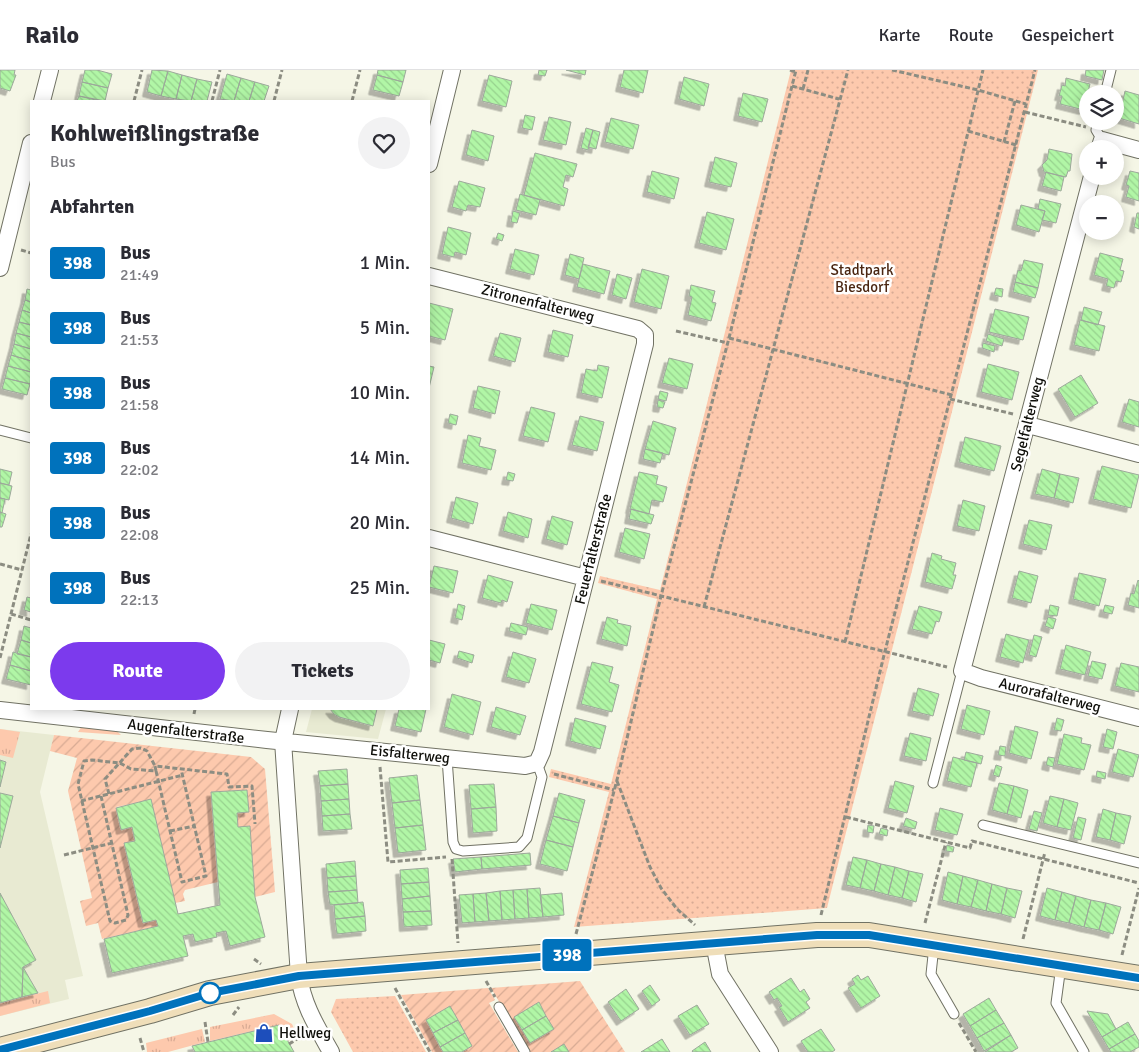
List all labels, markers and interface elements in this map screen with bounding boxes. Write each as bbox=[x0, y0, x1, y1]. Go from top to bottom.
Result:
text: Railo bbox=[25, 20, 79, 50]
text: Karte bbox=[879, 24, 921, 46]
text: Route bbox=[949, 24, 994, 46]
text: Gespeichert bbox=[1022, 24, 1114, 46]
map controls bbox=[1079, 85, 1124, 240]
button: layers bbox=[1079, 85, 1124, 130]
button: heart bbox=[358, 117, 410, 169]
text: Kohlweißlingstraße bbox=[50, 118, 260, 148]
button: + bbox=[1079, 140, 1124, 185]
text: Bus bbox=[50, 152, 75, 172]
text: Abfahrten bbox=[50, 195, 134, 219]
button: − bbox=[1079, 195, 1124, 240]
text: Bus bbox=[120, 241, 151, 265]
text: 1 Min. bbox=[360, 251, 410, 275]
text: 398 bbox=[63, 252, 92, 274]
park label: Stadtpark Biesdorf bbox=[831, 261, 894, 296]
text: 21:49 bbox=[120, 265, 159, 285]
street label: Zitronenfalterweg bbox=[480, 280, 596, 326]
text: Bus bbox=[120, 306, 151, 330]
text: 5 Min. bbox=[360, 316, 410, 340]
text: 398 bbox=[63, 317, 92, 339]
text: 21:53 bbox=[120, 330, 159, 350]
text: Bus bbox=[120, 371, 151, 395]
street label: Segelfalterweg bbox=[1007, 375, 1047, 473]
text: 10 Min. bbox=[349, 381, 410, 405]
text: 398 bbox=[63, 382, 92, 404]
text: 21:58 bbox=[120, 395, 159, 415]
text: Bus bbox=[120, 436, 151, 460]
text: 14 Min. bbox=[349, 446, 410, 470]
text: 398 bbox=[63, 447, 92, 469]
text: 22:02 bbox=[120, 460, 159, 480]
street label: Feuerfalterstraße bbox=[571, 492, 615, 606]
text: Bus bbox=[120, 501, 151, 525]
text: 20 Min. bbox=[349, 511, 410, 535]
text: 398 bbox=[63, 512, 92, 534]
text: 22:08 bbox=[120, 525, 159, 545]
text: Bus bbox=[120, 566, 151, 590]
text: 25 Min. bbox=[349, 576, 410, 600]
text: 398 bbox=[63, 577, 92, 599]
text: 22:13 bbox=[120, 590, 159, 610]
button: Route bbox=[50, 642, 225, 700]
button: Tickets bbox=[235, 642, 410, 700]
street label: Aurorafalterweg bbox=[997, 674, 1103, 716]
street label: Augenfalterstraße bbox=[127, 715, 245, 747]
street label: Eisfalterweg bbox=[369, 741, 451, 767]
line badge: 398 bbox=[538, 939, 596, 971]
text: 398 bbox=[552, 944, 582, 966]
unlabelled marker bbox=[199, 982, 221, 1004]
shop icon: Hellweg bbox=[253, 1022, 275, 1044]
place label: Hellweg bbox=[279, 1024, 331, 1042]

